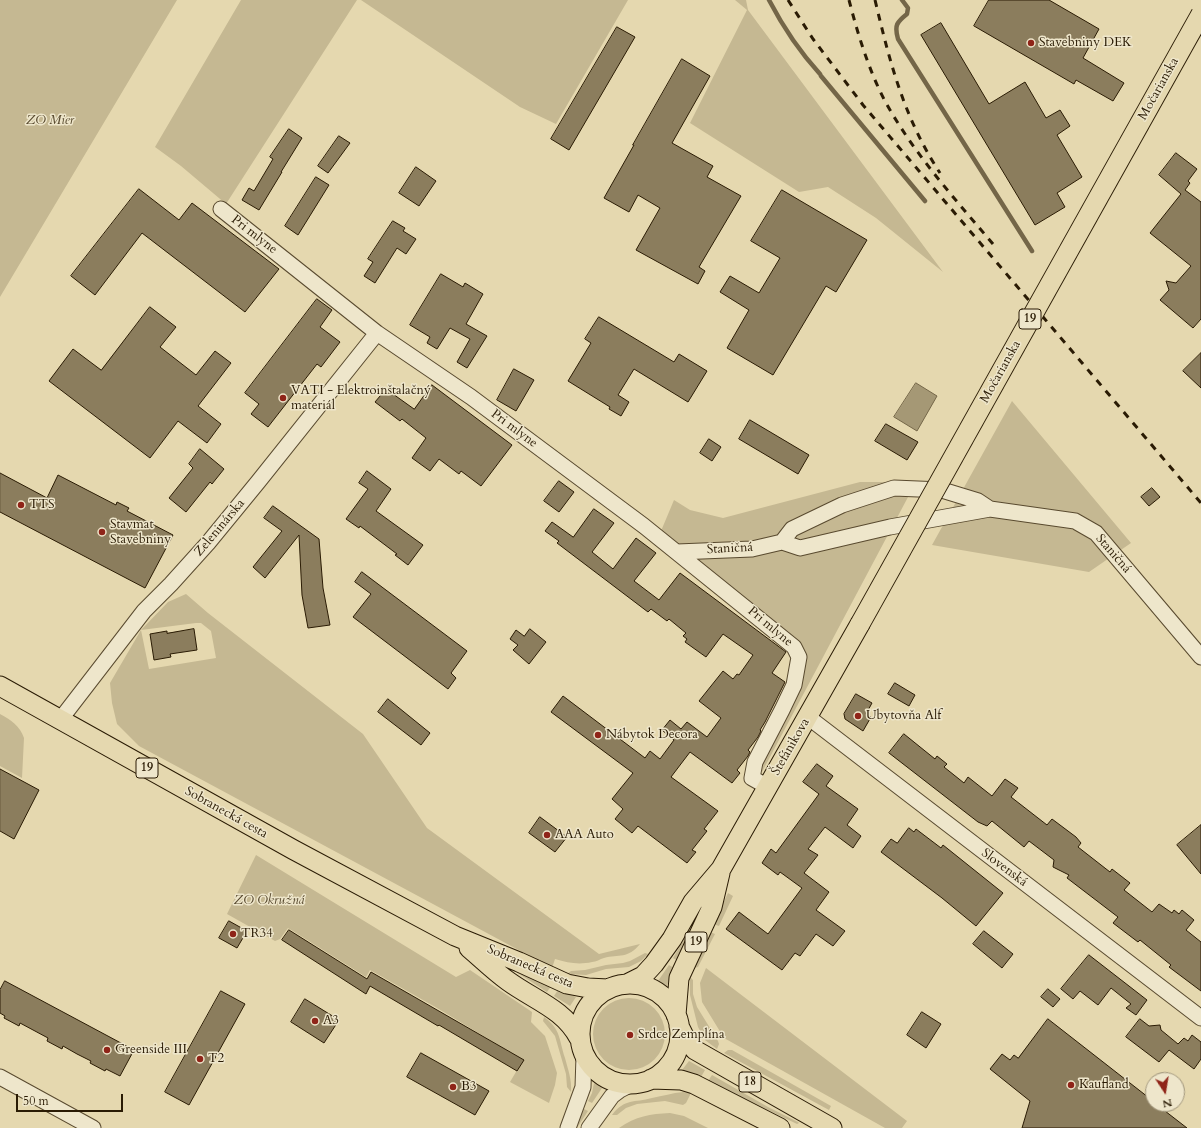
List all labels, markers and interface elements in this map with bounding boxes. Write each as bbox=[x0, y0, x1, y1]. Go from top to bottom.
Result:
place label: Stavebniny DEK bbox=[1039, 35, 1132, 51]
marker: Stavebniny DEK bbox=[1026, 38, 1036, 48]
street label: Močarianska bbox=[1135, 55, 1183, 123]
park label: ZO Mier bbox=[26, 113, 74, 129]
street label: Pri mlyne bbox=[228, 212, 280, 258]
road number: 19 bbox=[1019, 309, 1041, 329]
street label: Močarianska bbox=[977, 338, 1025, 406]
place label: VATI - Elektroinštalačný materiál bbox=[291, 383, 431, 414]
marker: VATI - Elektroinštalačný materiál bbox=[278, 393, 288, 403]
street label: Pri mlyne bbox=[488, 407, 540, 451]
street label: Zeleninárska bbox=[191, 496, 249, 560]
place label: TTS bbox=[29, 497, 55, 513]
marker: TTS bbox=[16, 500, 26, 510]
place label: Stavmat Stavebniny bbox=[110, 517, 171, 548]
marker: Stavmat Stavebniny bbox=[97, 527, 107, 537]
street label: Staničná bbox=[1092, 531, 1134, 577]
street label: Staničná bbox=[707, 540, 753, 558]
street label: Pri mlyne bbox=[744, 604, 796, 650]
place label: Ubytovňa Alf bbox=[866, 708, 941, 724]
marker: Ubytovňa Alf bbox=[853, 711, 863, 721]
street label: Štefánikova bbox=[768, 716, 814, 778]
place label: Nábytok Decora bbox=[606, 727, 698, 743]
marker: Nábytok Decora bbox=[593, 730, 603, 740]
road number: 19 bbox=[136, 758, 158, 778]
street label: Sobranecká cesta bbox=[182, 784, 270, 842]
place label: AAA Auto bbox=[555, 827, 614, 843]
marker: AAA Auto bbox=[542, 830, 552, 840]
street label: Slovenská bbox=[978, 846, 1030, 890]
park label: ZO Okružná bbox=[234, 893, 304, 909]
place label: TR34 bbox=[241, 926, 273, 942]
marker: TR34 bbox=[228, 929, 238, 939]
road number: 19 bbox=[685, 932, 707, 952]
street label: Sobranecká cesta bbox=[485, 942, 575, 992]
place label: A3 bbox=[323, 1013, 339, 1029]
marker: A3 bbox=[310, 1016, 320, 1026]
place label: Srdce Zemplína bbox=[638, 1027, 725, 1043]
marker: Srdce Zemplína bbox=[625, 1030, 635, 1040]
place label: Greenside III bbox=[115, 1042, 187, 1058]
marker: Greenside III bbox=[102, 1045, 112, 1055]
place label: T2 bbox=[208, 1051, 224, 1067]
marker: T2 bbox=[195, 1054, 205, 1064]
road number: 18 bbox=[739, 1072, 761, 1092]
north arrow bbox=[1145, 1072, 1185, 1112]
place label: Kaufland bbox=[1079, 1077, 1129, 1093]
place label: B3 bbox=[461, 1079, 476, 1095]
marker: Kaufland bbox=[1066, 1080, 1076, 1090]
marker: B3 bbox=[448, 1082, 458, 1092]
scale bar bbox=[18, 1086, 125, 1112]
text: 50 m bbox=[23, 1093, 49, 1109]
text: N bbox=[1161, 1095, 1174, 1112]

